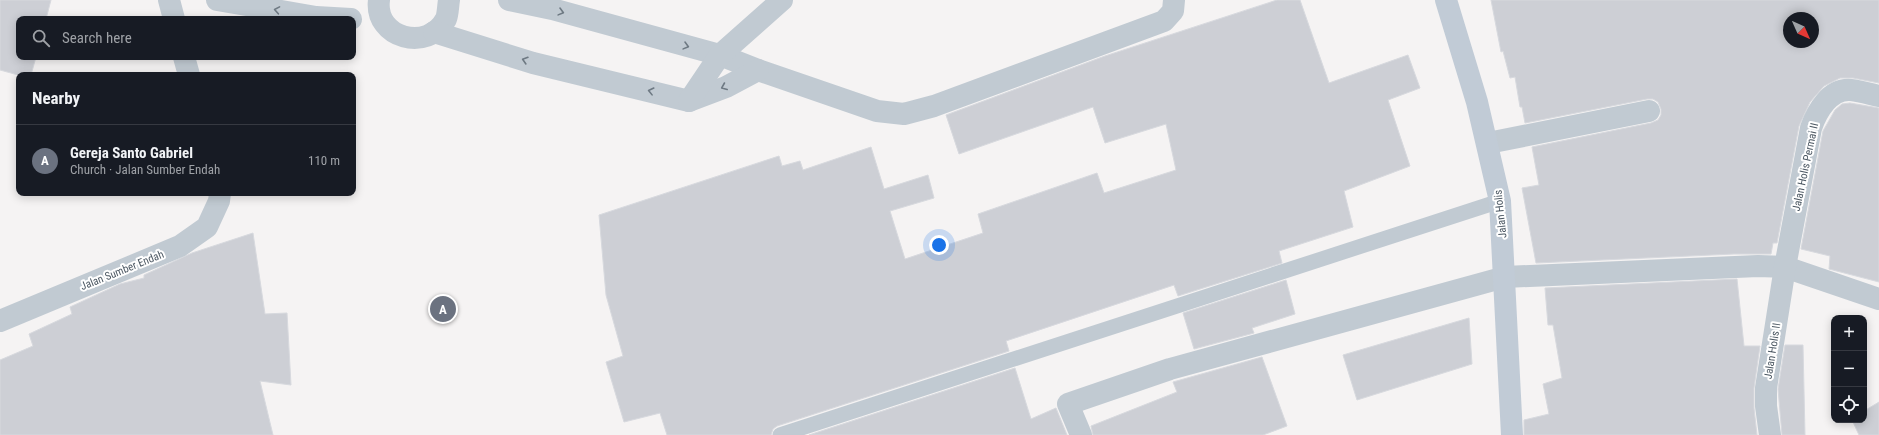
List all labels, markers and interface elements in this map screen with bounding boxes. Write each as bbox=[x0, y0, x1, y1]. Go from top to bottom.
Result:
one-way arrow bbox=[274, 7, 281, 15]
one-way arrow bbox=[558, 7, 564, 15]
north arrow bbox=[1783, 12, 1819, 48]
search box bbox=[16, 16, 356, 60]
icon: search bbox=[30, 27, 52, 49]
text: Search here bbox=[62, 29, 132, 47]
one-way arrow bbox=[682, 41, 689, 50]
one-way arrow bbox=[522, 56, 529, 65]
one-way arrow bbox=[721, 82, 729, 90]
text: Nearby bbox=[32, 88, 80, 108]
one-way arrow bbox=[648, 88, 654, 96]
street label: Jalan Holis Permai II bbox=[1790, 122, 1821, 212]
text: Gereja Santo Gabriel bbox=[70, 144, 193, 162]
text: A bbox=[41, 153, 49, 168]
text: 110 m bbox=[308, 153, 340, 168]
text: Church · Jalan Sumber Endah bbox=[70, 162, 220, 177]
street label: Jalan Holis bbox=[1491, 189, 1510, 239]
your location bbox=[929, 235, 949, 255]
street label: Jalan Sumber Endah bbox=[79, 248, 166, 293]
pin: A bbox=[430, 294, 456, 324]
map controls bbox=[1831, 315, 1867, 423]
button: + bbox=[1831, 315, 1867, 351]
street label: Jalan Holis II bbox=[1762, 322, 1783, 380]
button: − bbox=[1831, 351, 1867, 387]
button: locate bbox=[1831, 387, 1867, 423]

